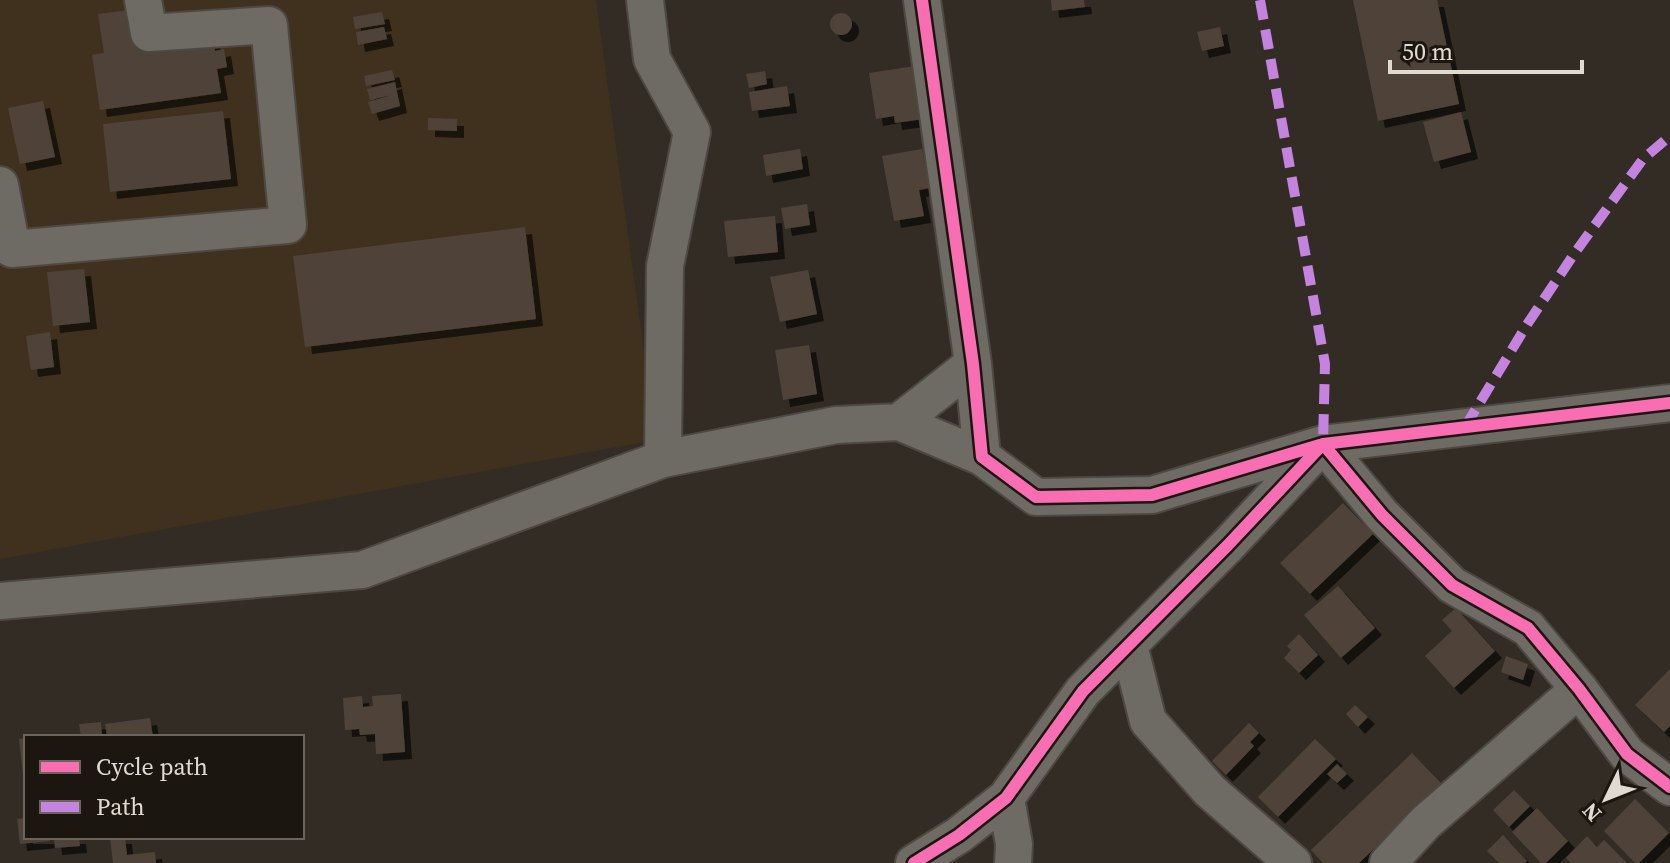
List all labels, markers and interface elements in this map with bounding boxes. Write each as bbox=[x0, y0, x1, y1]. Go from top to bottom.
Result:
scale bar bbox=[1390, 24, 1582, 74]
text: 50 m bbox=[1402, 35, 1453, 68]
legend bbox=[24, 735, 304, 839]
text: Cycle path bbox=[96, 750, 208, 783]
north arrow bbox=[1566, 759, 1646, 839]
text: Path bbox=[96, 790, 145, 823]
text: N bbox=[1575, 797, 1608, 829]

